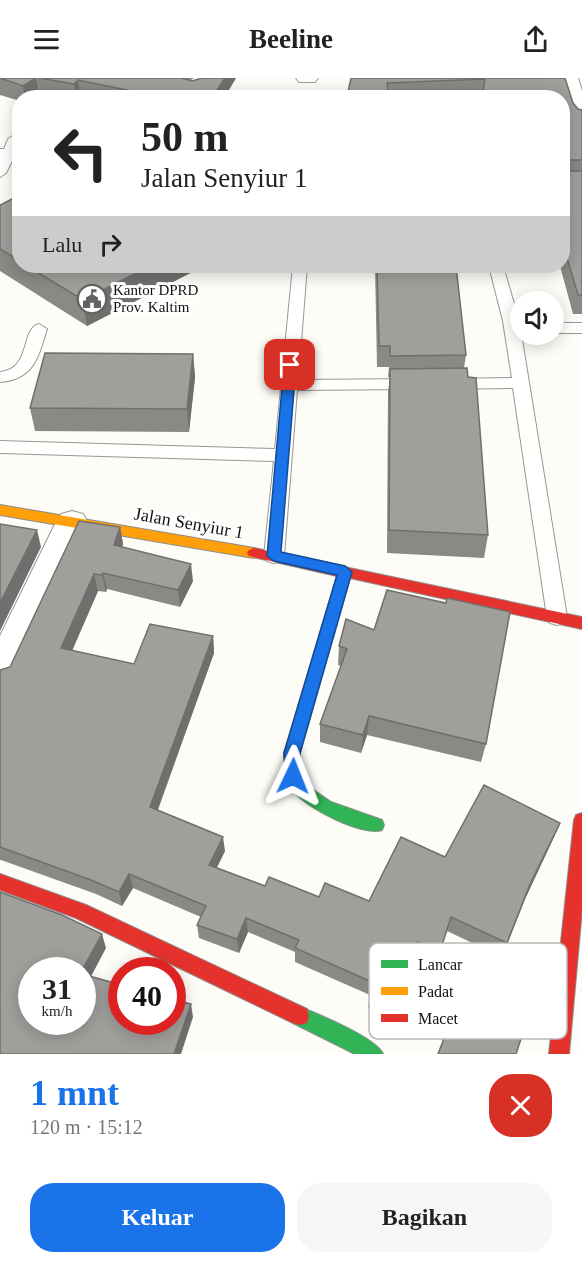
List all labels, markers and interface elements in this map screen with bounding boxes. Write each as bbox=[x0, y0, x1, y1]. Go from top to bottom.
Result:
icon: menu bbox=[30, 23, 63, 56]
icon: share bbox=[519, 23, 552, 56]
text: Beeline bbox=[249, 24, 333, 54]
icon: left bbox=[42, 114, 120, 192]
text: 50 m bbox=[141, 114, 229, 160]
text: Jalan Senyiur 1 bbox=[141, 163, 307, 193]
icon: right bbox=[94, 228, 127, 261]
text: Lalu bbox=[42, 232, 82, 257]
place label: Kantor DPRD Prov. Kaltim bbox=[113, 282, 199, 315]
public building icon: Kantor DPRD Prov. Kaltim bbox=[76, 283, 108, 315]
map controls bbox=[510, 291, 564, 345]
button: sound bbox=[510, 291, 564, 345]
pin bbox=[264, 339, 315, 390]
icon: arrive bbox=[273, 348, 306, 381]
street label: Jalan Senyiur 1 bbox=[133, 504, 245, 542]
position arrow bbox=[261, 744, 325, 808]
legend bbox=[369, 943, 567, 1039]
text: Lancar bbox=[418, 956, 463, 973]
speed limit sign: 40 bbox=[108, 957, 186, 1035]
text: 31 bbox=[42, 972, 72, 1005]
text: Padat bbox=[418, 983, 454, 1000]
text: km/h bbox=[42, 1003, 72, 1019]
text: Macet bbox=[418, 1010, 459, 1027]
text: 1 mnt bbox=[30, 1073, 119, 1113]
button: close bbox=[489, 1074, 552, 1137]
text: 120 m · 15:12 bbox=[30, 1116, 143, 1138]
button: Keluar bbox=[30, 1183, 285, 1252]
button: Bagikan bbox=[297, 1183, 552, 1252]

